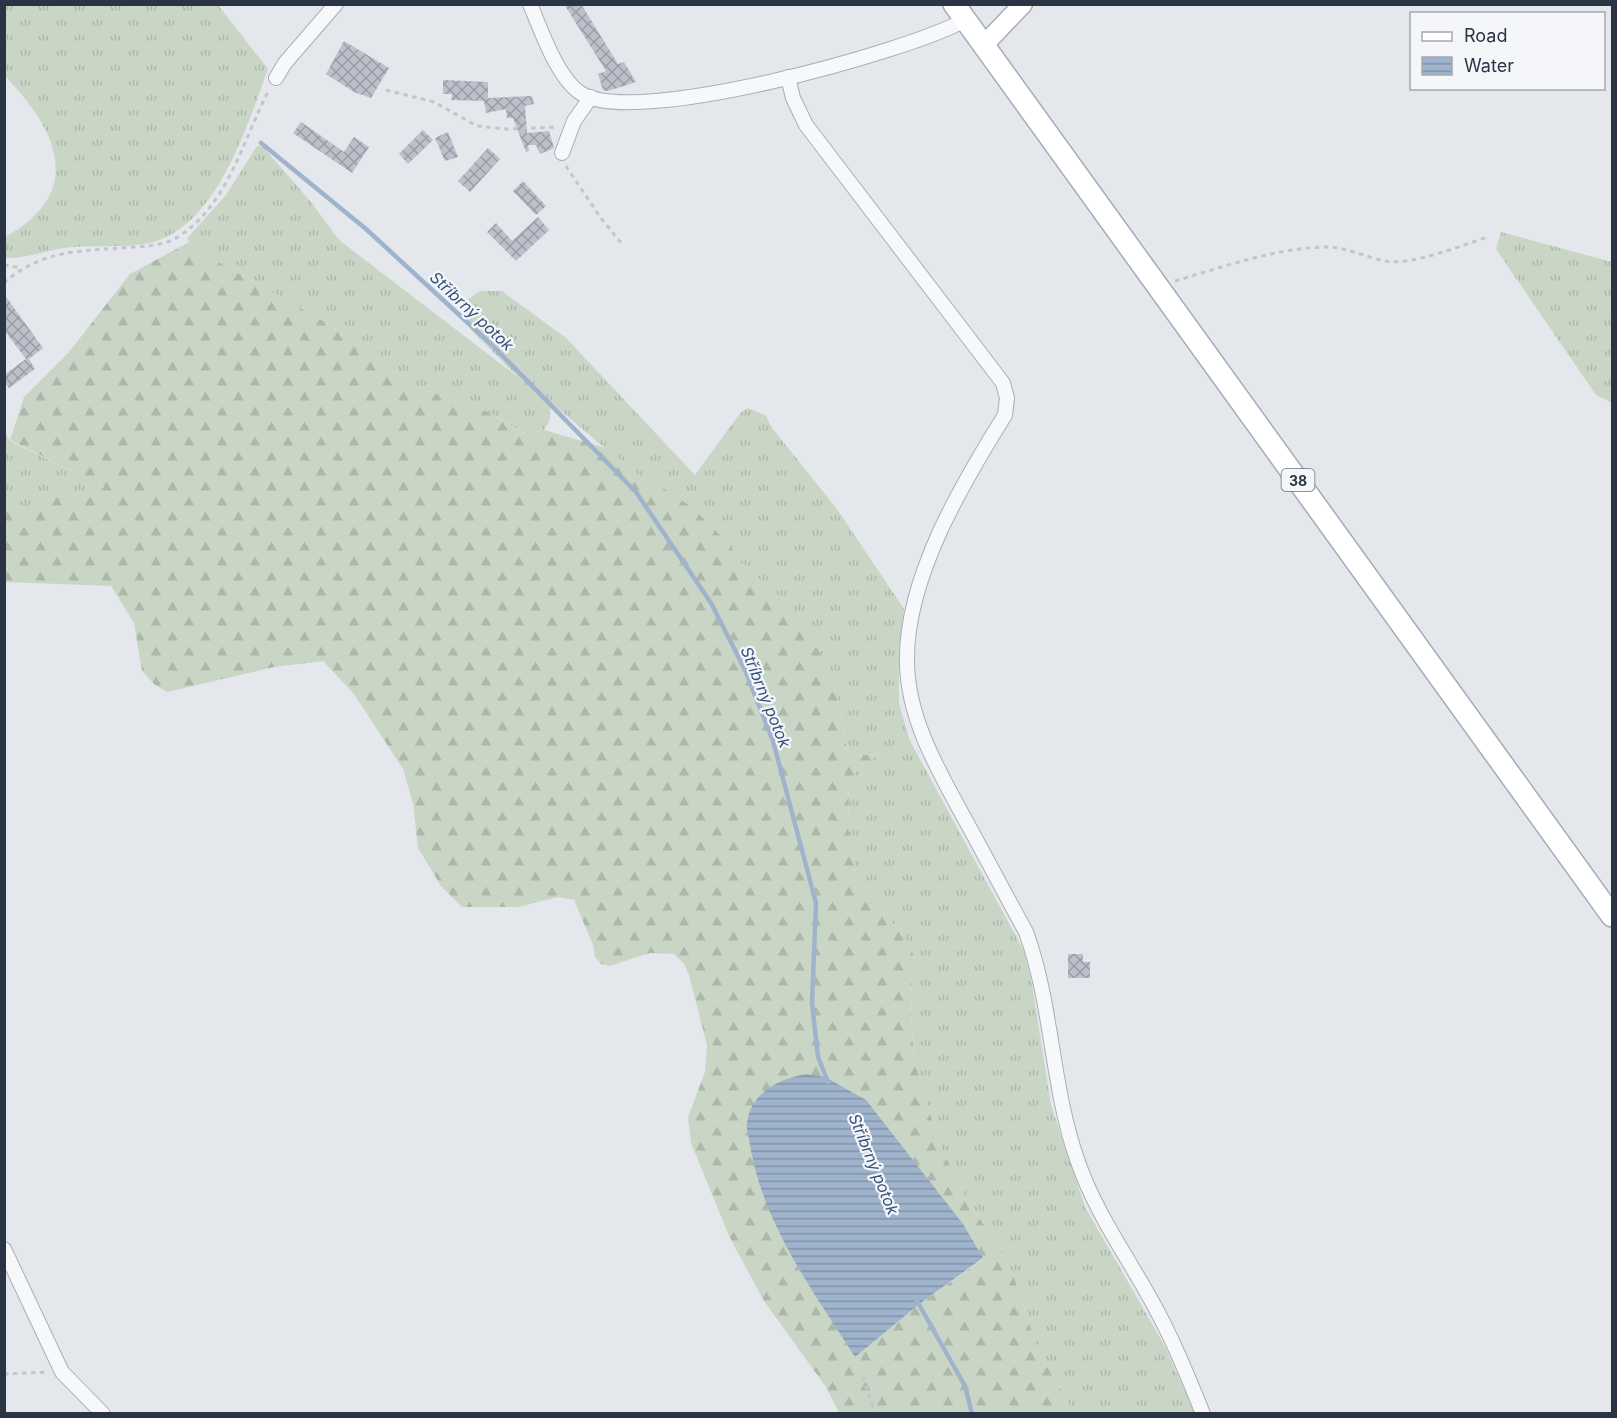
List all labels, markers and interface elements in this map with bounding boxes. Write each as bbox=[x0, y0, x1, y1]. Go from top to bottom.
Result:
legend bbox=[1410, 12, 1605, 90]
text: Road bbox=[1464, 25, 1507, 46]
text: Water bbox=[1464, 55, 1514, 76]
water label: Stříbrný potok bbox=[426, 267, 518, 355]
road number: 38 bbox=[1282, 469, 1314, 491]
water label: Stříbrný potok bbox=[737, 643, 795, 751]
water label: Stříbrný potok bbox=[845, 1110, 903, 1218]

